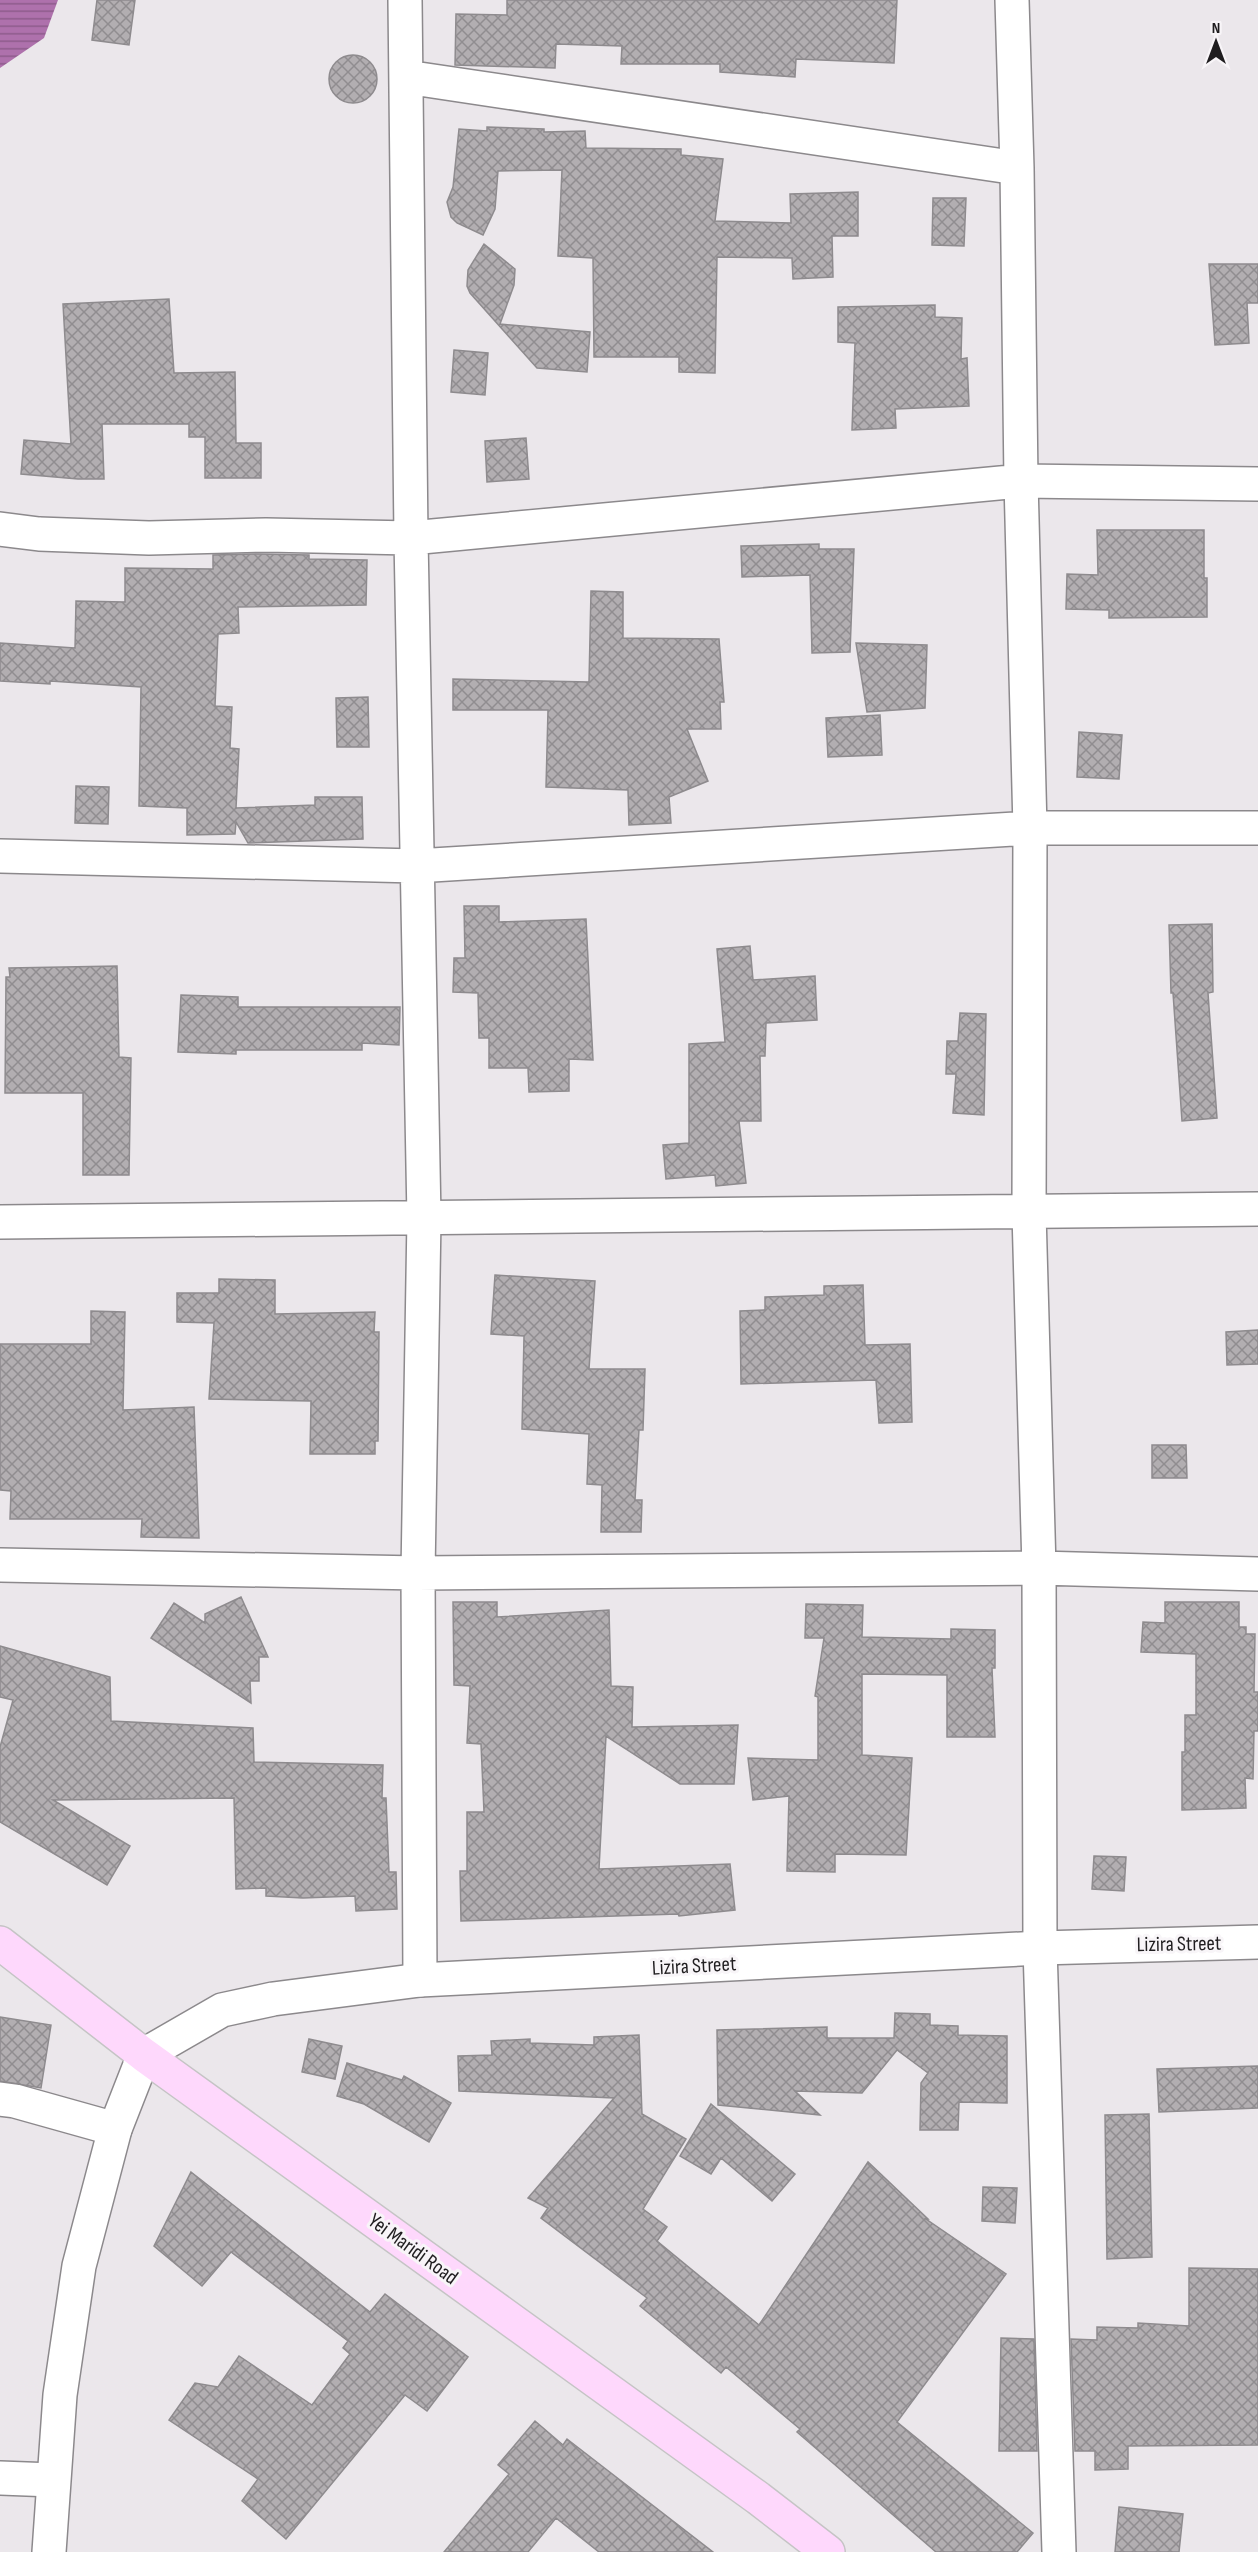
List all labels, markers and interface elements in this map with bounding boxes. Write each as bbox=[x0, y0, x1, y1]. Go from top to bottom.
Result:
north arrow bbox=[1186, 12, 1246, 72]
text: N bbox=[1212, 19, 1220, 38]
street label: Lizira Street bbox=[1137, 1931, 1221, 1957]
street label: Lizira Street bbox=[651, 1951, 737, 1981]
street label: Yei Maridi Road bbox=[363, 2208, 463, 2290]

